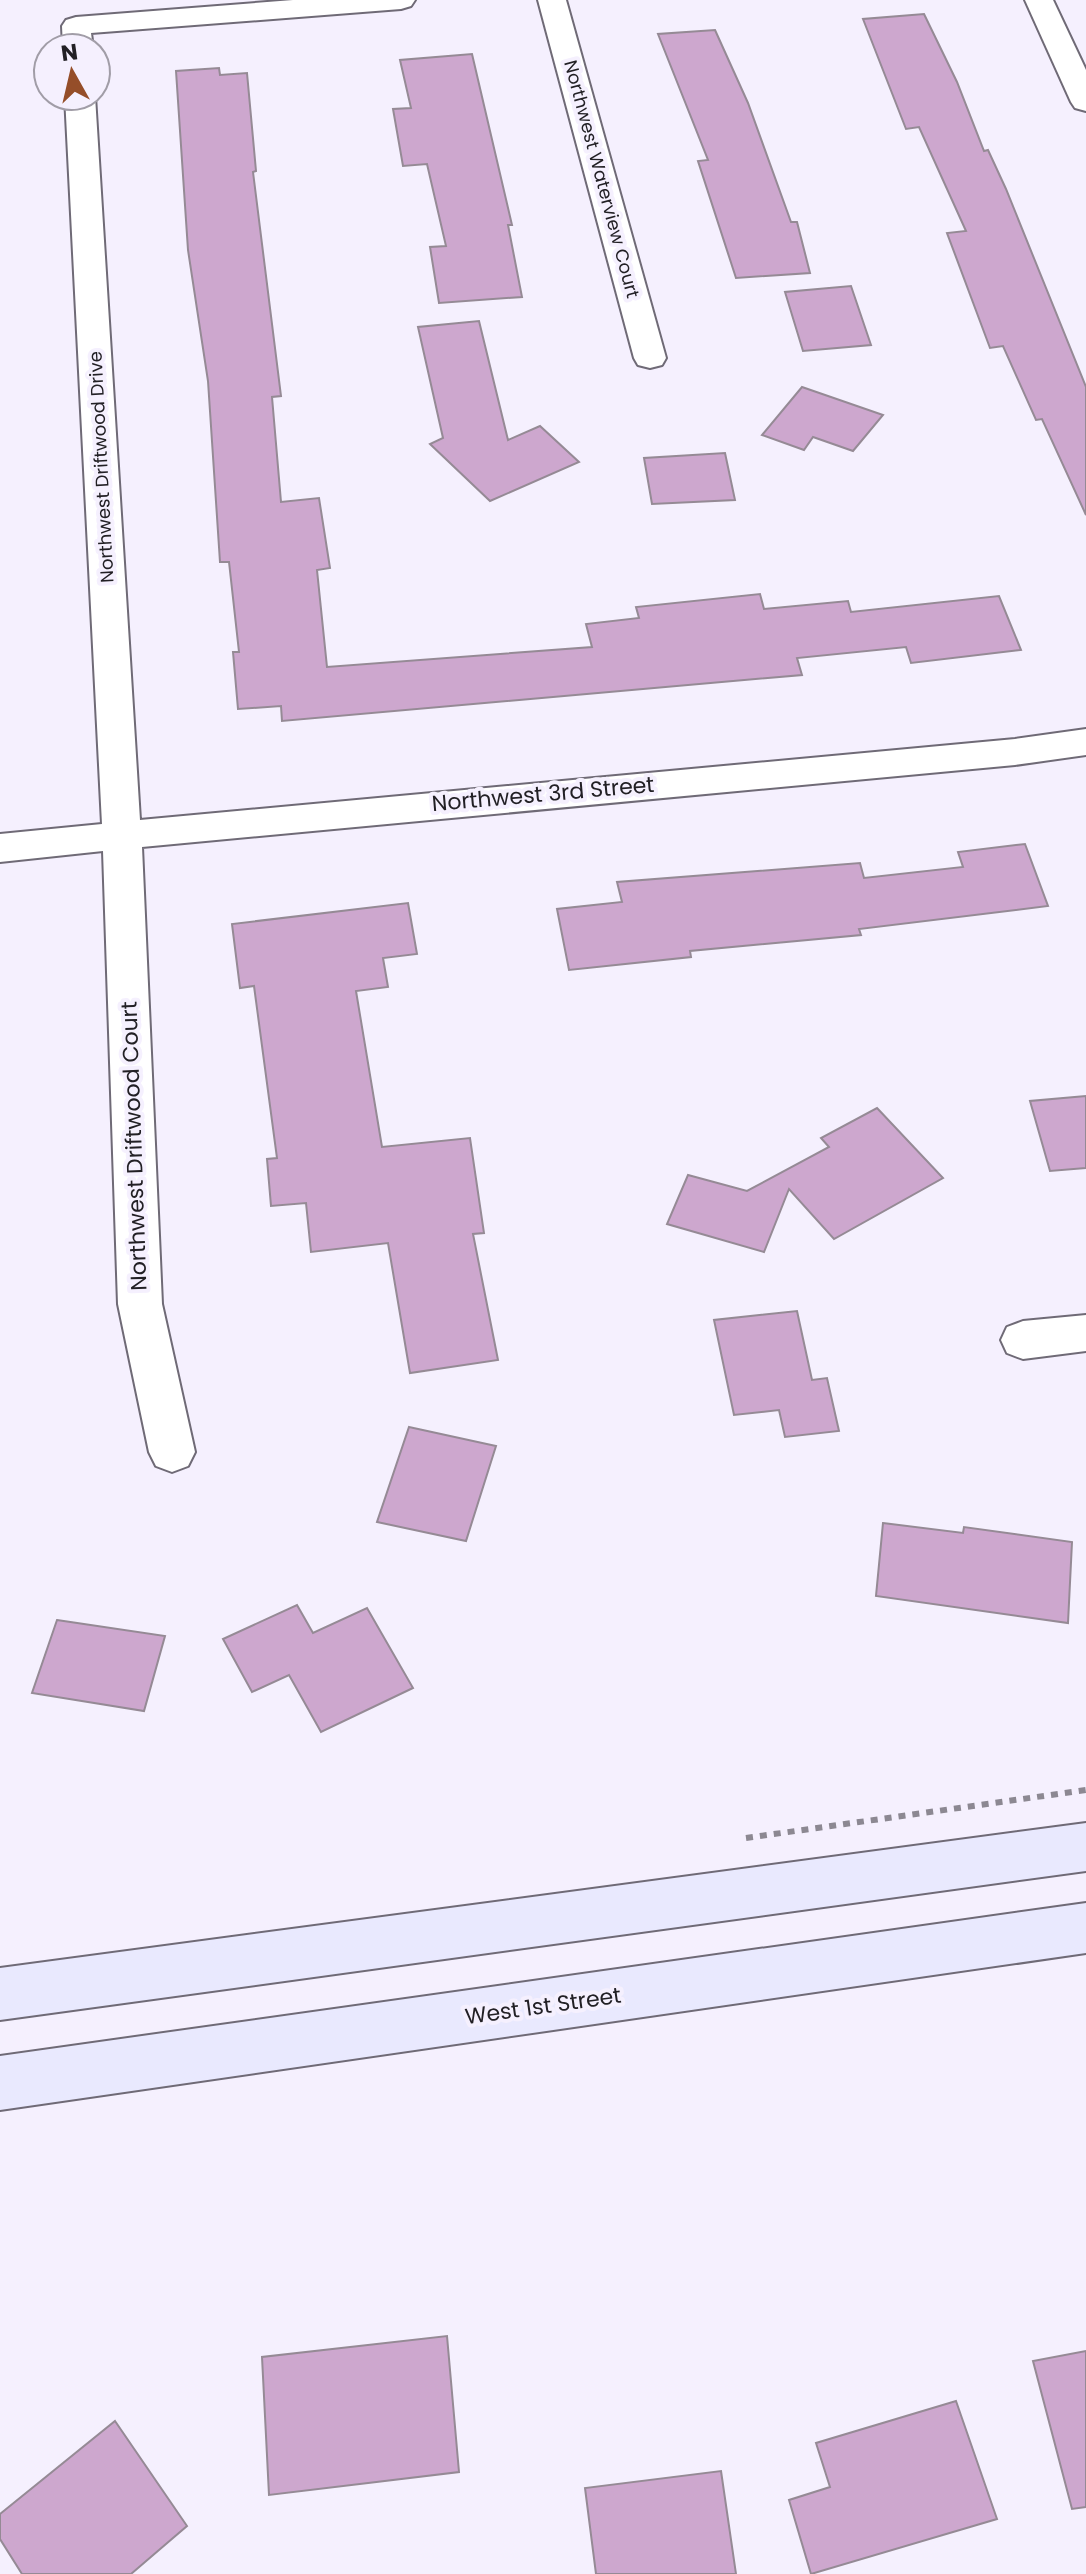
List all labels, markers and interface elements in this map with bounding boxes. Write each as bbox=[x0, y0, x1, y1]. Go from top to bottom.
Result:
north arrow bbox=[32, 32, 112, 112]
text: N bbox=[59, 36, 80, 69]
street label: Northwest Waterview Court bbox=[558, 57, 646, 301]
street label: Northwest Driftwood Drive bbox=[82, 351, 120, 583]
street label: Northwest 3rd Street bbox=[430, 769, 656, 819]
street label: Northwest Driftwood Court bbox=[113, 1001, 155, 1291]
street label: West 1st Street bbox=[463, 1980, 623, 2032]

